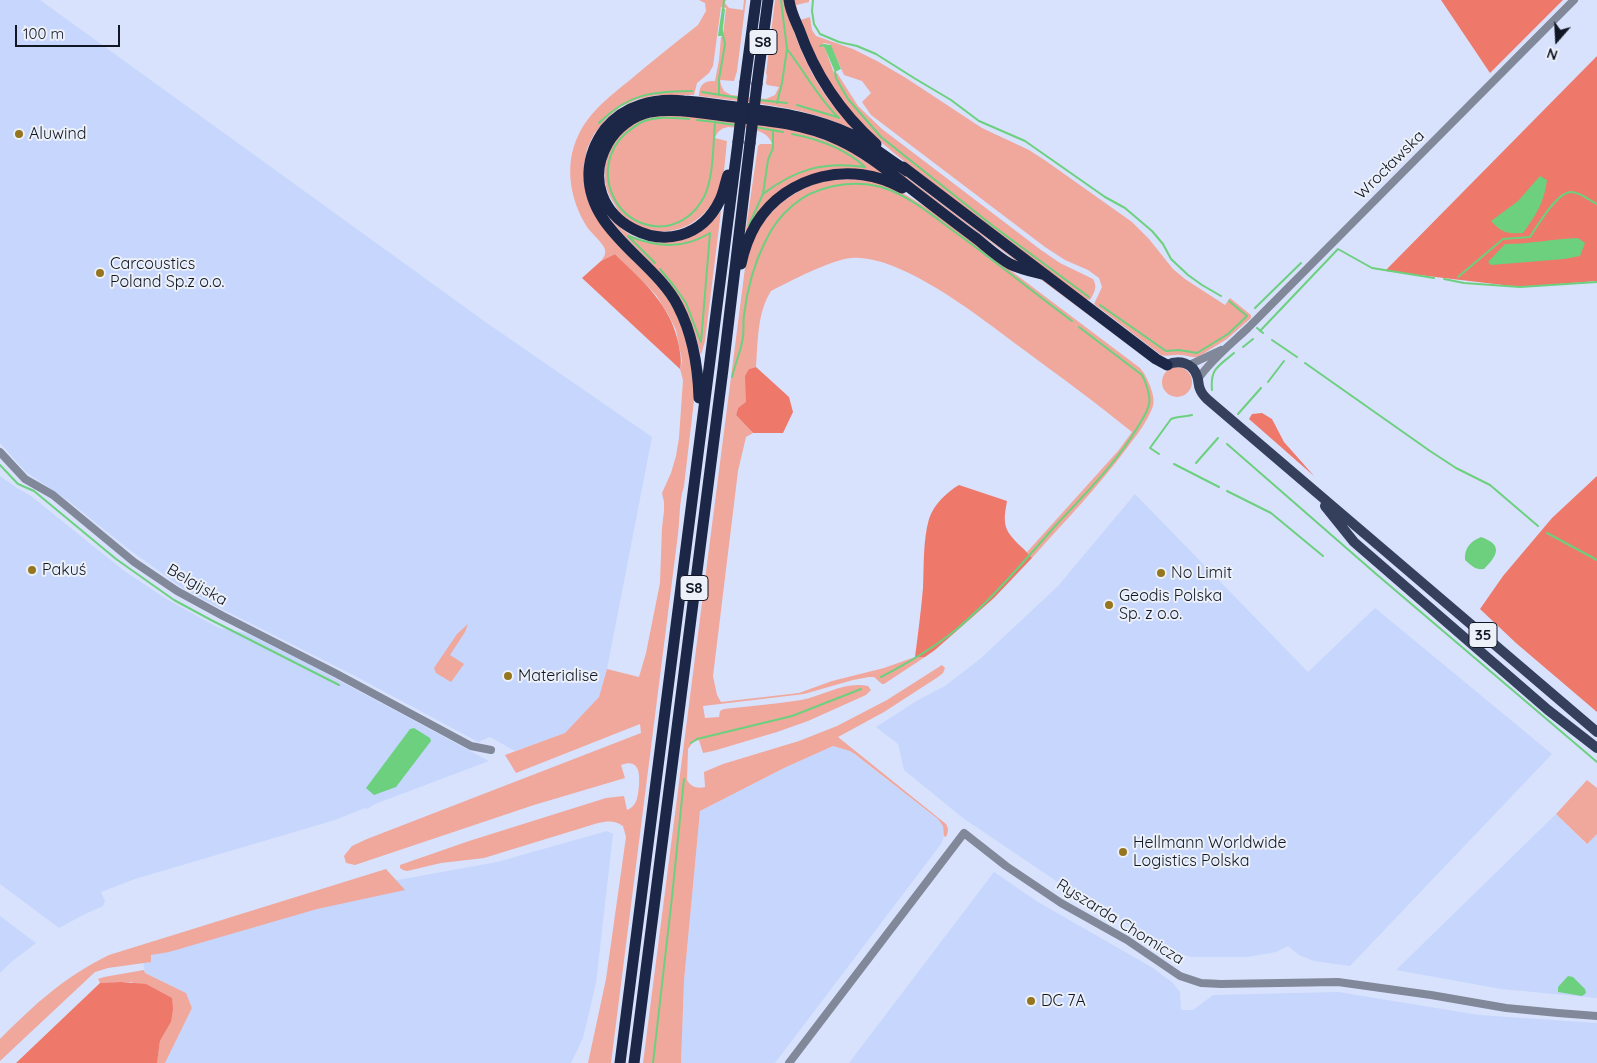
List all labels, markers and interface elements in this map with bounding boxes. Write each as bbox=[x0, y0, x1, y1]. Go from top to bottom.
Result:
scale bar bbox=[18, 15, 122, 47]
north arrow bbox=[1532, 15, 1582, 65]
text: 100 m bbox=[23, 24, 64, 43]
road number: S8 bbox=[749, 30, 777, 54]
text: N bbox=[1544, 44, 1560, 64]
place label: Aluwind bbox=[29, 124, 86, 144]
street label: Wrocławska bbox=[1351, 126, 1429, 204]
marker: Aluwind bbox=[13, 128, 25, 140]
place label: Carcoustics Poland Sp.z o.o. bbox=[110, 254, 224, 292]
marker: Carcoustics Poland Sp.z o.o. bbox=[94, 267, 106, 279]
place label: Pakuś bbox=[42, 560, 86, 580]
street label: Belgijska bbox=[163, 560, 231, 610]
place label: No Limit bbox=[1171, 563, 1232, 583]
marker: Pakuś bbox=[26, 564, 38, 576]
marker: No Limit bbox=[1155, 567, 1167, 579]
road number: S8 bbox=[680, 576, 708, 600]
place label: Geodis Polska Sp. z o.o. bbox=[1119, 586, 1222, 624]
marker: Geodis Polska Sp. z o.o. bbox=[1103, 599, 1115, 611]
road number: 35 bbox=[1469, 622, 1497, 648]
place label: Materialise bbox=[518, 666, 598, 686]
marker: Materialise bbox=[502, 670, 514, 682]
place label: Hellmann Worldwide Logistics Polska bbox=[1133, 833, 1287, 871]
marker: Hellmann Worldwide Logistics Polska bbox=[1117, 846, 1129, 858]
street label: Ryszarda Chomicza bbox=[1053, 875, 1187, 969]
place label: DC 7A bbox=[1041, 991, 1086, 1011]
marker: DC 7A bbox=[1025, 995, 1037, 1007]

